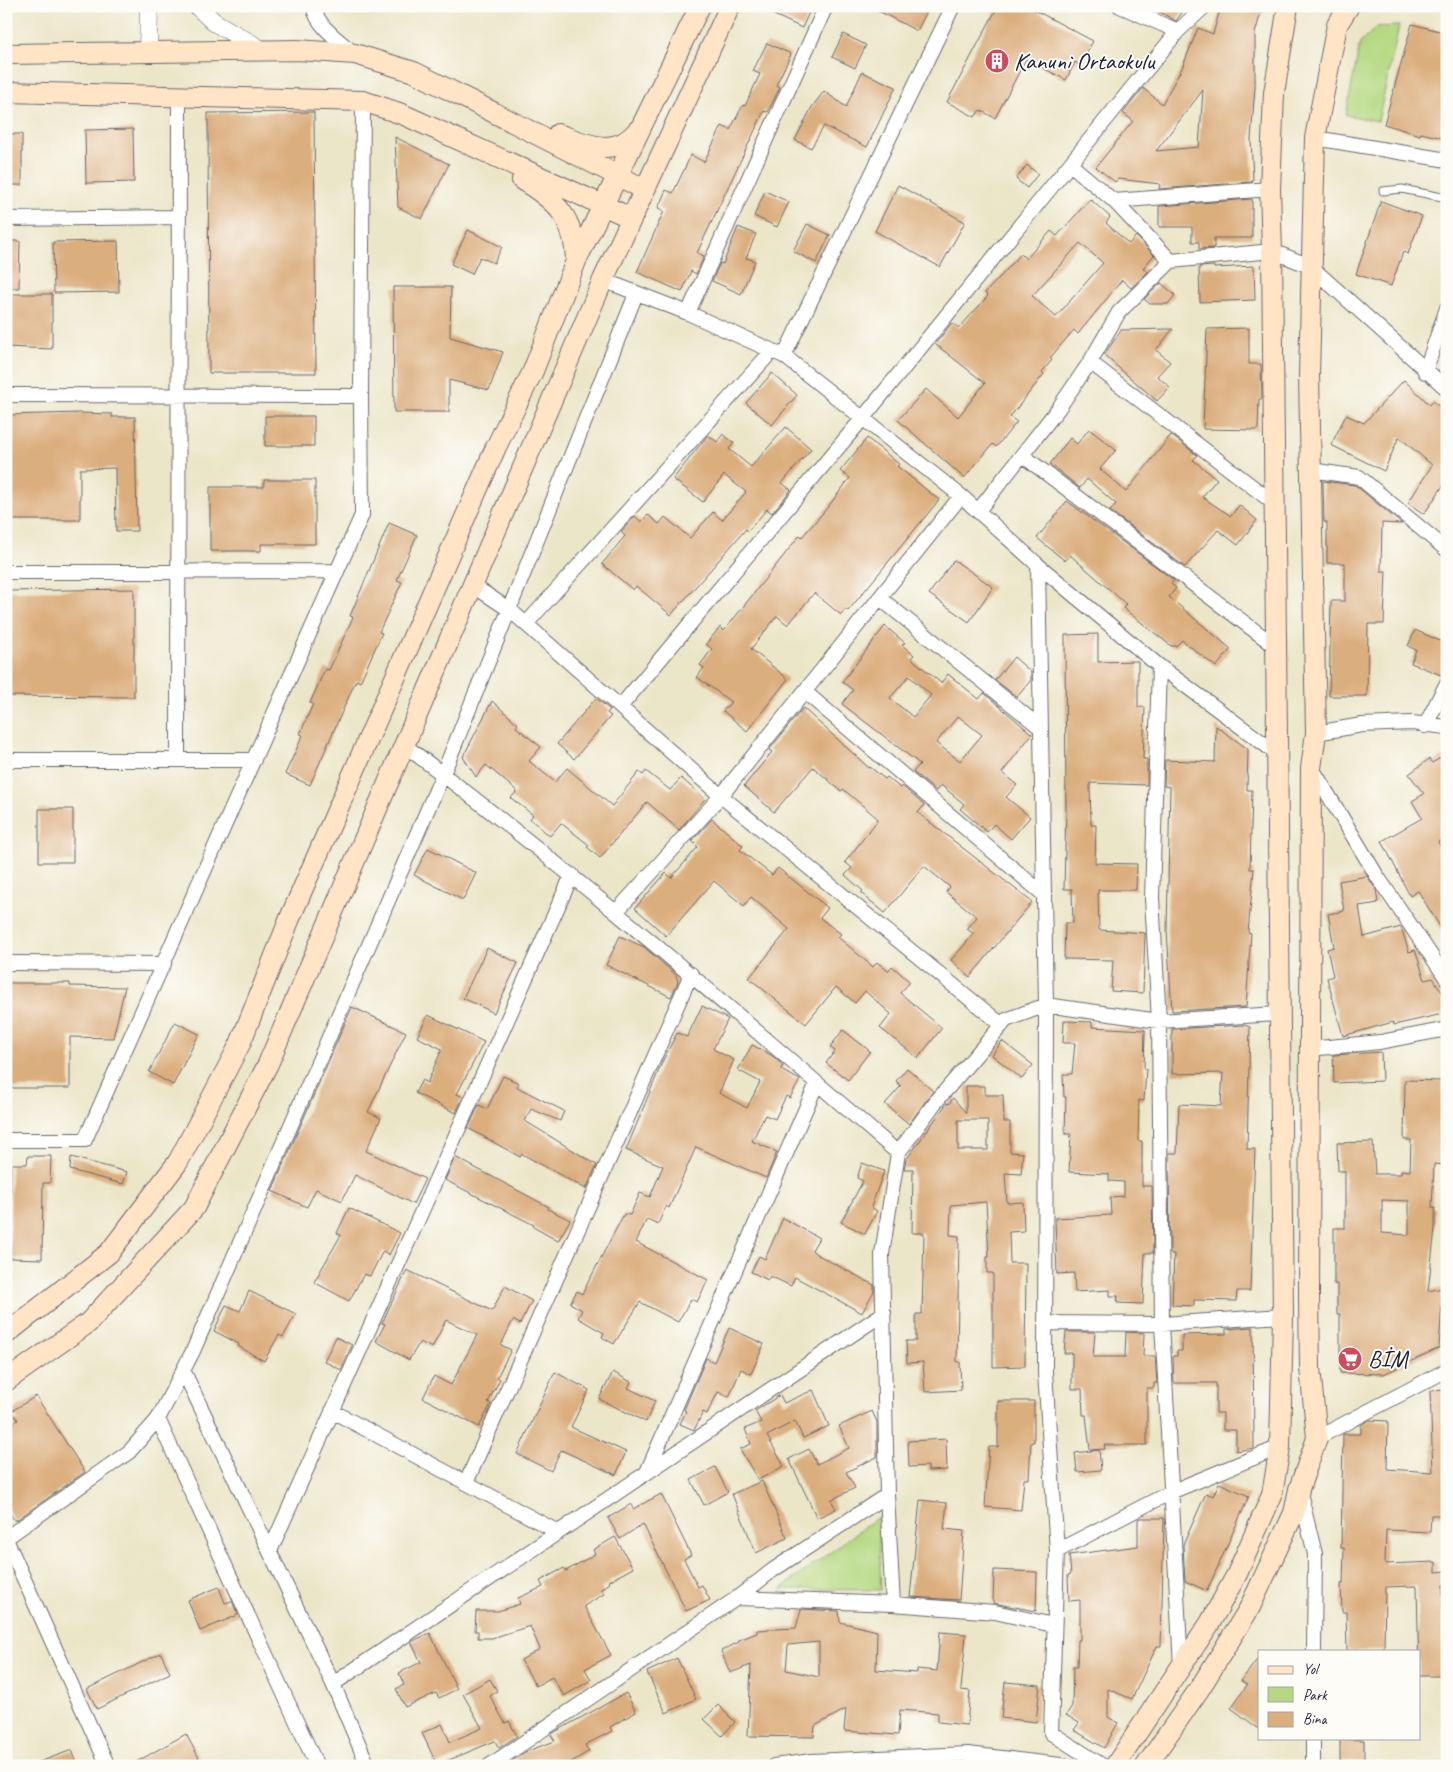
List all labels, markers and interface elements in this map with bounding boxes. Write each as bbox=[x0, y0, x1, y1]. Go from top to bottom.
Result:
place label: Kanuni Ortaokulu bbox=[1014, 46, 1156, 76]
building icon: Kanuni Ortaokulu bbox=[984, 48, 1010, 74]
place label: BİM bbox=[1368, 1344, 1410, 1374]
supermarket icon: BİM bbox=[1337, 1346, 1363, 1372]
legend bbox=[1258, 1650, 1420, 1740]
text: Yol bbox=[1303, 1660, 1320, 1679]
text: Park bbox=[1303, 1686, 1328, 1705]
text: Bina bbox=[1303, 1710, 1328, 1729]

